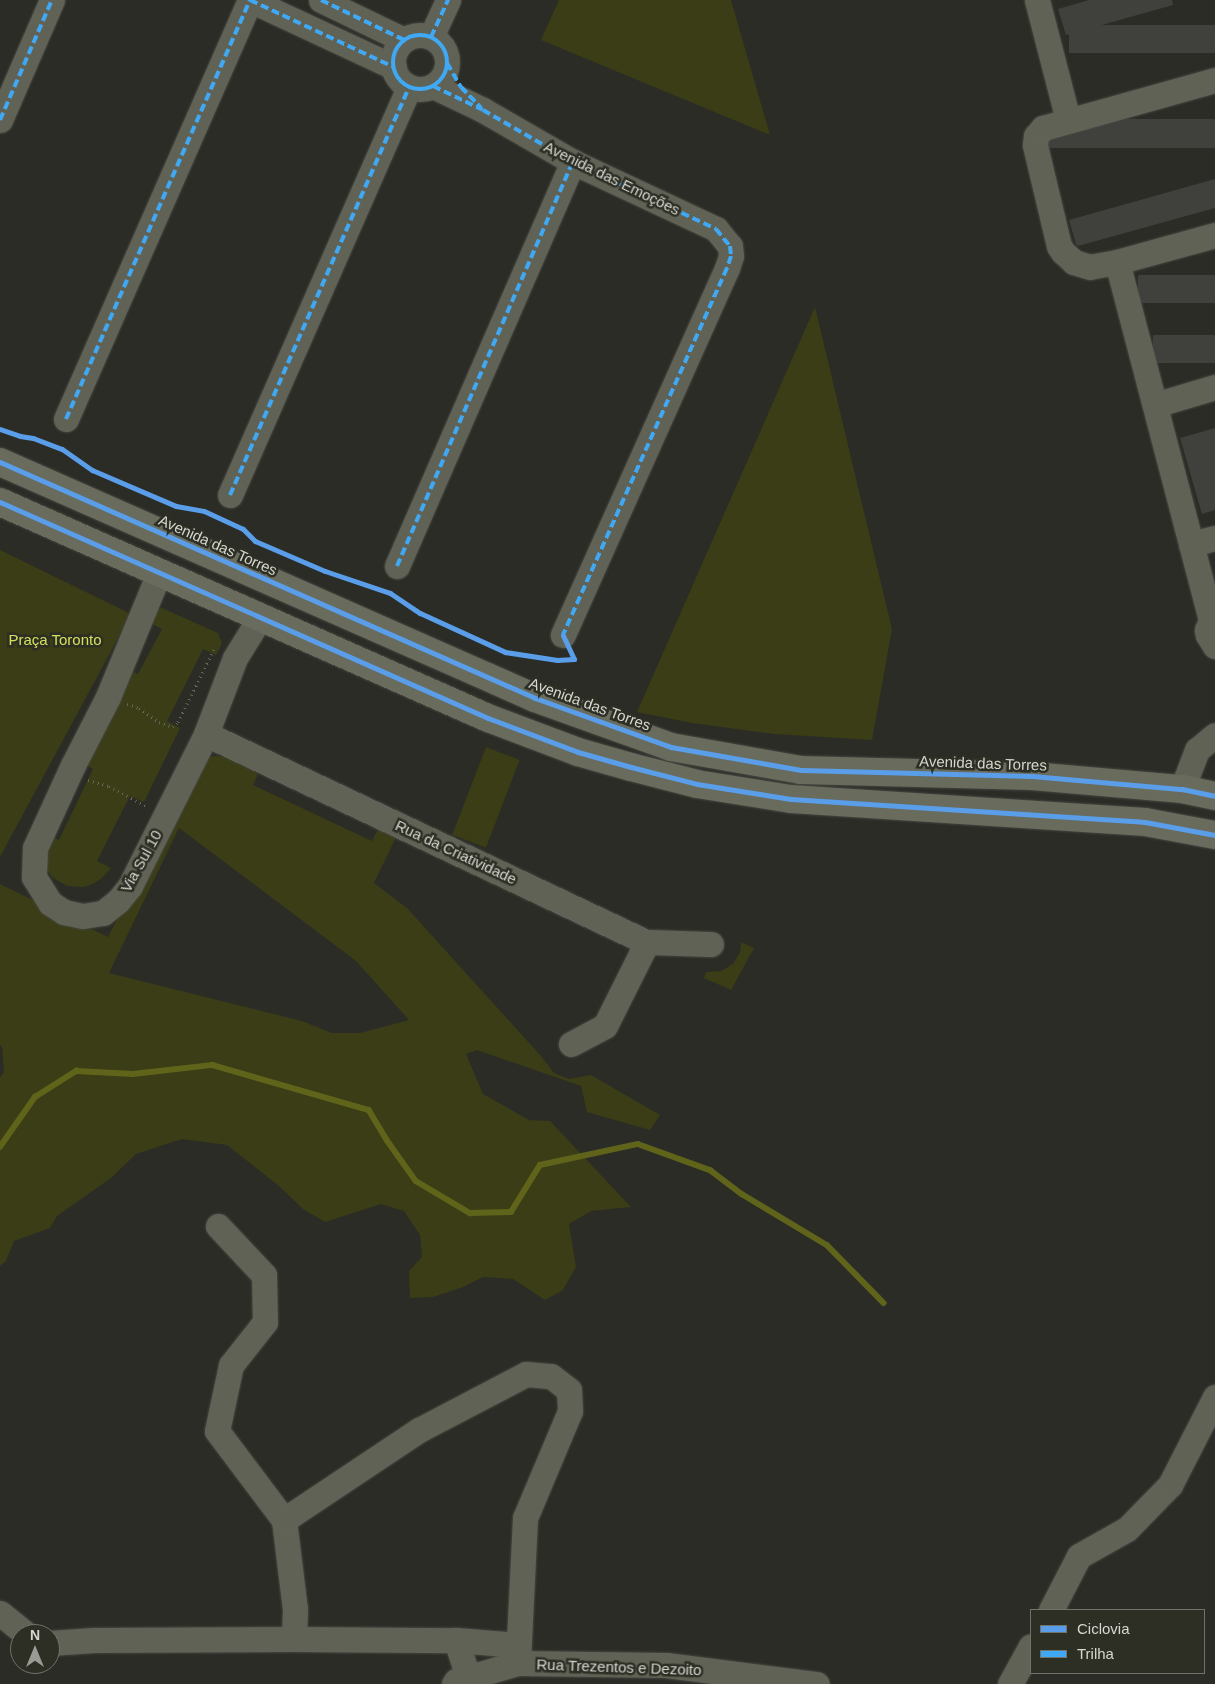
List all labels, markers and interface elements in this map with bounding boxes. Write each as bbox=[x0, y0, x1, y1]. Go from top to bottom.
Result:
street label: Avenida das Emoções bbox=[541, 137, 683, 219]
street label: Avenida das Torres bbox=[156, 511, 280, 579]
park label: Praça Toronto bbox=[8, 631, 102, 649]
street label: Avenida das Torres bbox=[527, 674, 653, 734]
street label: Avenida das Torres bbox=[919, 752, 1047, 774]
street label: Rua da Criatividade bbox=[392, 816, 520, 888]
street label: Via Sul 10 bbox=[117, 827, 165, 895]
legend bbox=[1030, 1609, 1205, 1674]
text: Ciclovia bbox=[1077, 1620, 1130, 1637]
north arrow bbox=[10, 1624, 60, 1674]
text: N bbox=[30, 1627, 40, 1643]
text: Trilha bbox=[1077, 1645, 1114, 1662]
street label: Rua Trezentos e Dezoito bbox=[536, 1655, 702, 1679]

